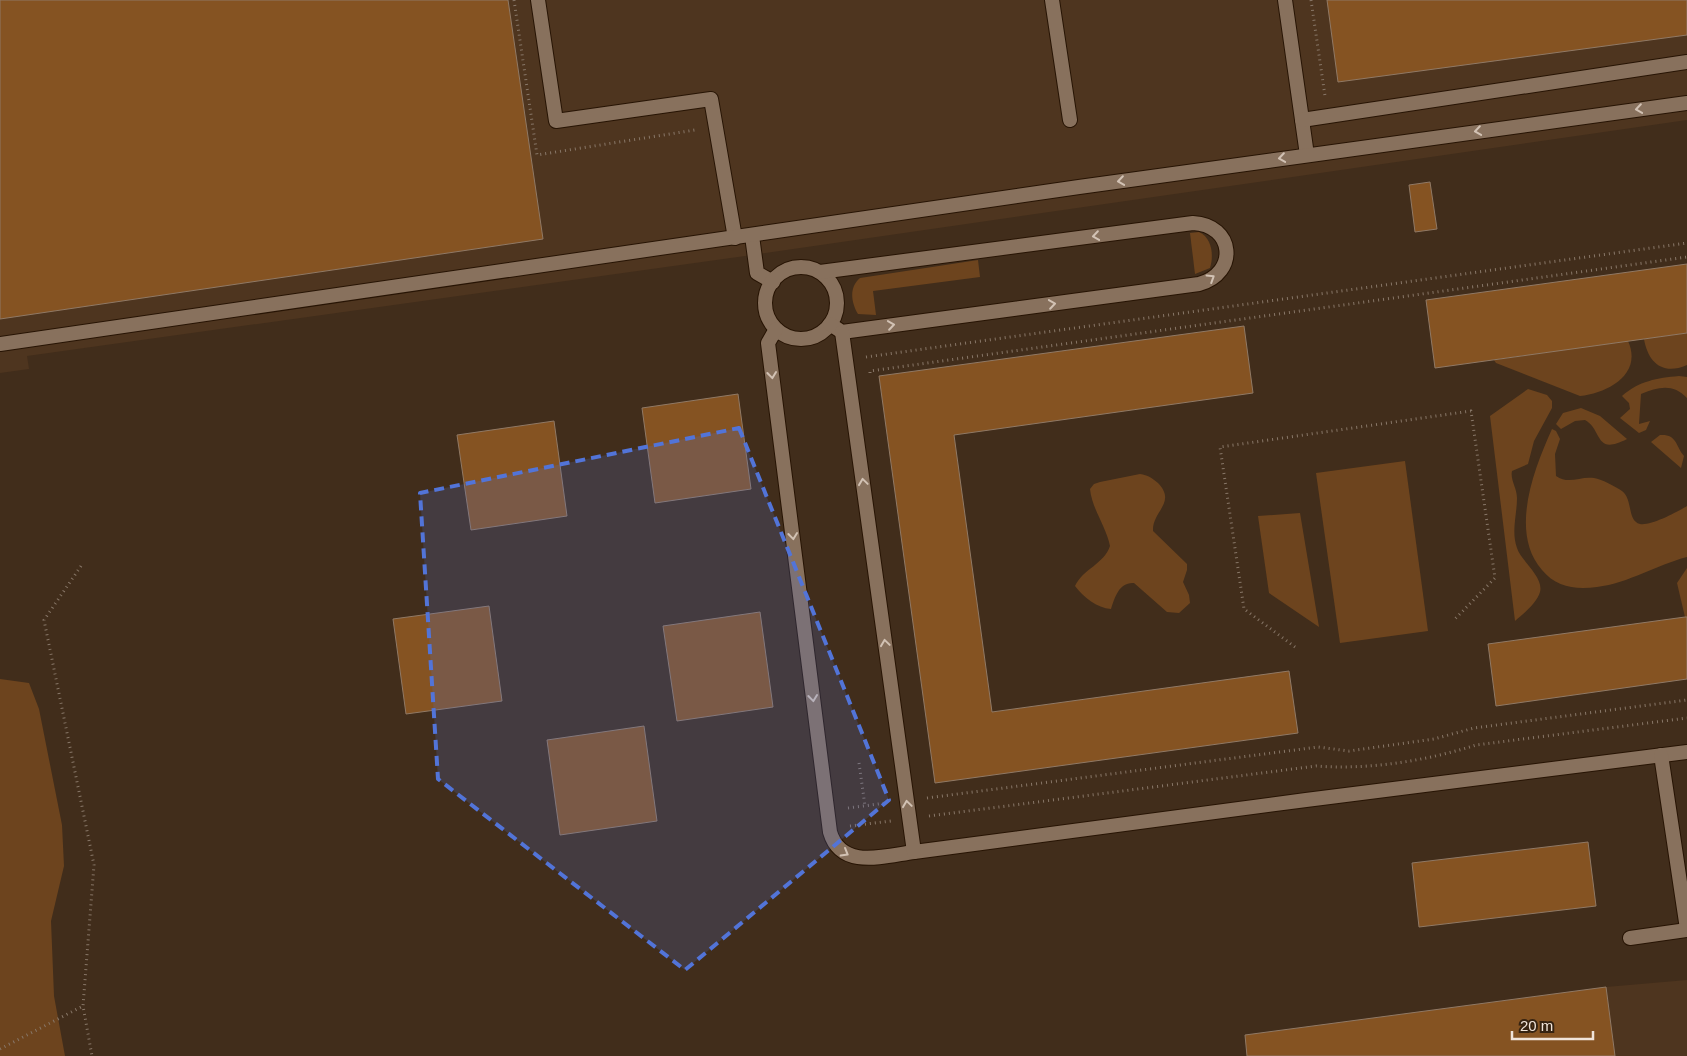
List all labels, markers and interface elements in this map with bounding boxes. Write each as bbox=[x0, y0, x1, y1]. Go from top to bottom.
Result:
one-way arrow bbox=[1634, 103, 1642, 114]
one-way arrow bbox=[1473, 126, 1482, 136]
one-way arrow bbox=[1278, 153, 1286, 163]
one-way arrow bbox=[1117, 175, 1125, 186]
one-way arrow bbox=[1092, 230, 1101, 240]
one-way arrow bbox=[1206, 275, 1215, 285]
one-way arrow bbox=[1048, 299, 1056, 310]
one-way arrow bbox=[887, 320, 895, 331]
one-way arrow bbox=[766, 372, 777, 380]
one-way arrow bbox=[858, 478, 869, 486]
one-way arrow bbox=[787, 532, 797, 541]
one-way arrow bbox=[880, 639, 891, 647]
one-way arrow bbox=[807, 694, 818, 702]
one-way arrow bbox=[903, 800, 913, 808]
one-way arrow bbox=[839, 847, 848, 857]
scale bar bbox=[1512, 1008, 1593, 1040]
text: 20 m bbox=[1520, 1017, 1553, 1034]

